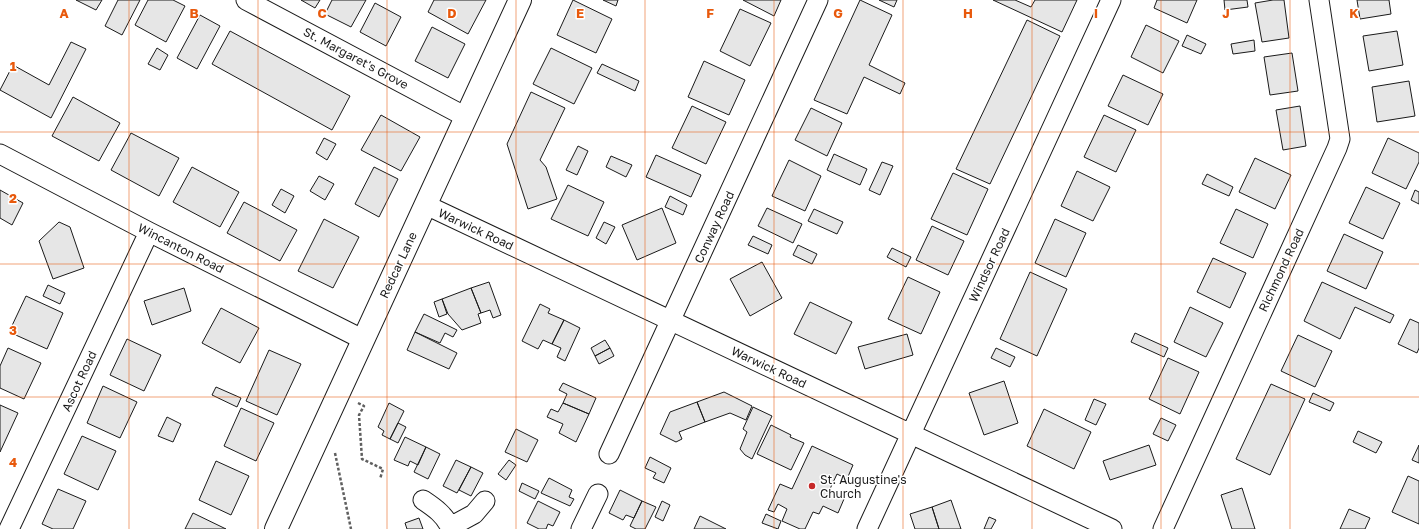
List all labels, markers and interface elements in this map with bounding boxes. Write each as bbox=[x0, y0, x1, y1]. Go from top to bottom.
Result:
text: A bbox=[59, 5, 69, 21]
text: B bbox=[189, 5, 199, 21]
text: C bbox=[317, 5, 327, 21]
text: D bbox=[447, 5, 457, 21]
text: E bbox=[576, 5, 584, 21]
text: F bbox=[706, 5, 714, 21]
text: G bbox=[833, 5, 843, 21]
text: H bbox=[963, 5, 973, 21]
text: I bbox=[1094, 5, 1098, 21]
text: J bbox=[1222, 5, 1230, 21]
text: K bbox=[1349, 5, 1359, 21]
street label: St. Margaret's Grove bbox=[301, 24, 411, 92]
text: 1 bbox=[10, 58, 17, 74]
street label: Conway Road bbox=[691, 189, 737, 265]
text: 2 bbox=[9, 190, 17, 206]
street label: Warwick Road bbox=[436, 205, 516, 253]
street label: Wincanton Road bbox=[136, 220, 226, 276]
street label: Windsor Road bbox=[965, 226, 1013, 304]
street label: Richmond Road bbox=[1255, 226, 1307, 314]
street label: Redcar Lane bbox=[376, 229, 420, 301]
text: 3 bbox=[9, 322, 17, 338]
street label: Warwick Road bbox=[729, 343, 809, 391]
street label: Ascot Road bbox=[58, 348, 100, 414]
text: 4 bbox=[9, 454, 17, 470]
place label: St. Augustine's Church bbox=[820, 472, 907, 501]
marker: St. Augustine's Church bbox=[807, 481, 817, 491]

